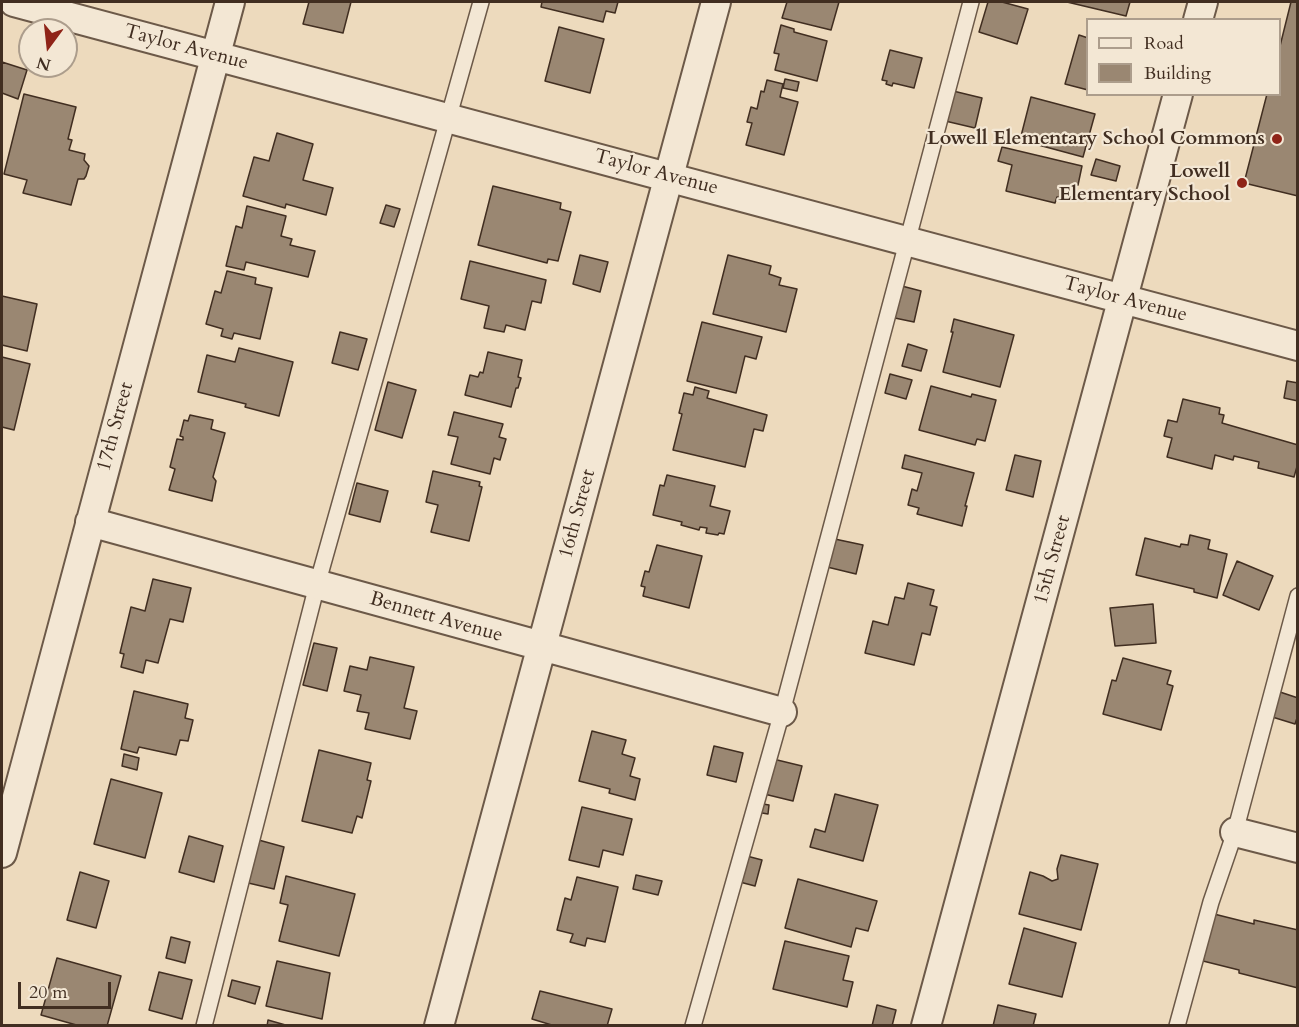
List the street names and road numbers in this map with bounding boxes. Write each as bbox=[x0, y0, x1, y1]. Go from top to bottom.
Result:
street label: Taylor Avenue bbox=[121, 20, 251, 76]
street label: Taylor Avenue bbox=[591, 145, 721, 201]
street label: Taylor Avenue bbox=[1060, 272, 1190, 328]
street label: 17th Street bbox=[93, 380, 139, 474]
street label: 16th Street bbox=[555, 467, 601, 561]
street label: 15th Street bbox=[1030, 513, 1076, 607]
street label: Bennett Avenue bbox=[367, 588, 505, 648]

